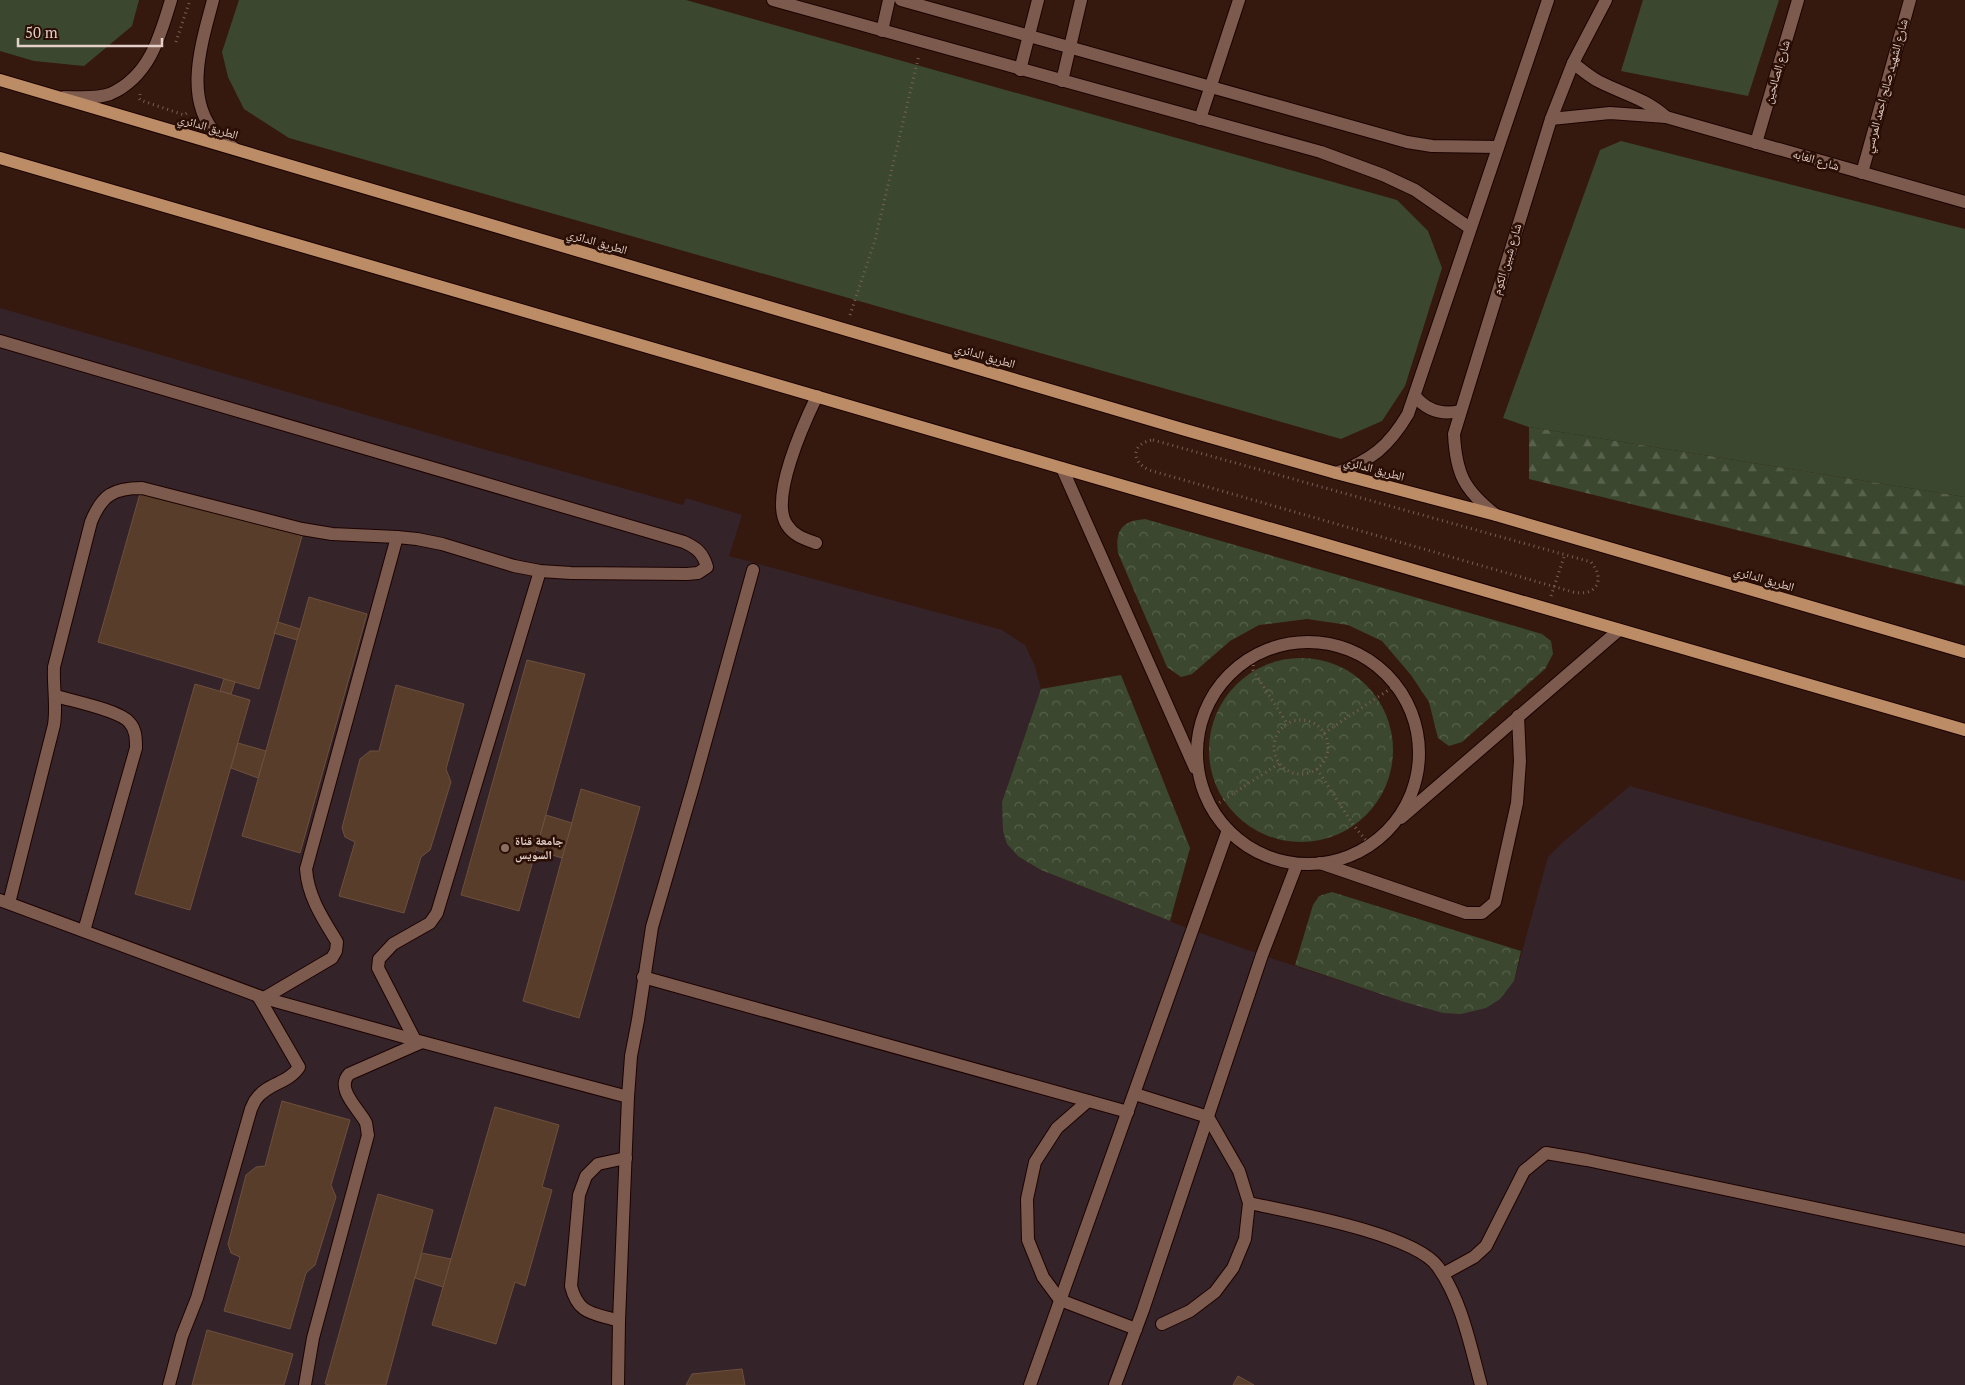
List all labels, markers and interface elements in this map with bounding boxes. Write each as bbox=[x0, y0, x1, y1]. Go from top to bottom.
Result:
scale bar bbox=[18, 15, 161, 47]
street label: شارع الشهيد صالح احمد المرسي bbox=[1860, 17, 1914, 155]
text: 50 m bbox=[25, 22, 58, 42]
street label: شارع الصالحين bbox=[1760, 38, 1794, 106]
street label: الطريق الدائري bbox=[175, 111, 240, 145]
street label: شارع الغابه bbox=[1791, 146, 1841, 174]
street label: شارع شبين الكوم bbox=[1489, 221, 1525, 297]
street label: الطريق الدائري bbox=[564, 226, 629, 260]
street label: الطريق الدائري bbox=[952, 340, 1017, 374]
street label: الطريق الدائري bbox=[1341, 453, 1406, 487]
street label: الطريق الدائري bbox=[1731, 563, 1796, 597]
place label: جامعة قناة السويس bbox=[515, 833, 564, 863]
marker: جامعة قناة السويس bbox=[499, 842, 511, 854]

